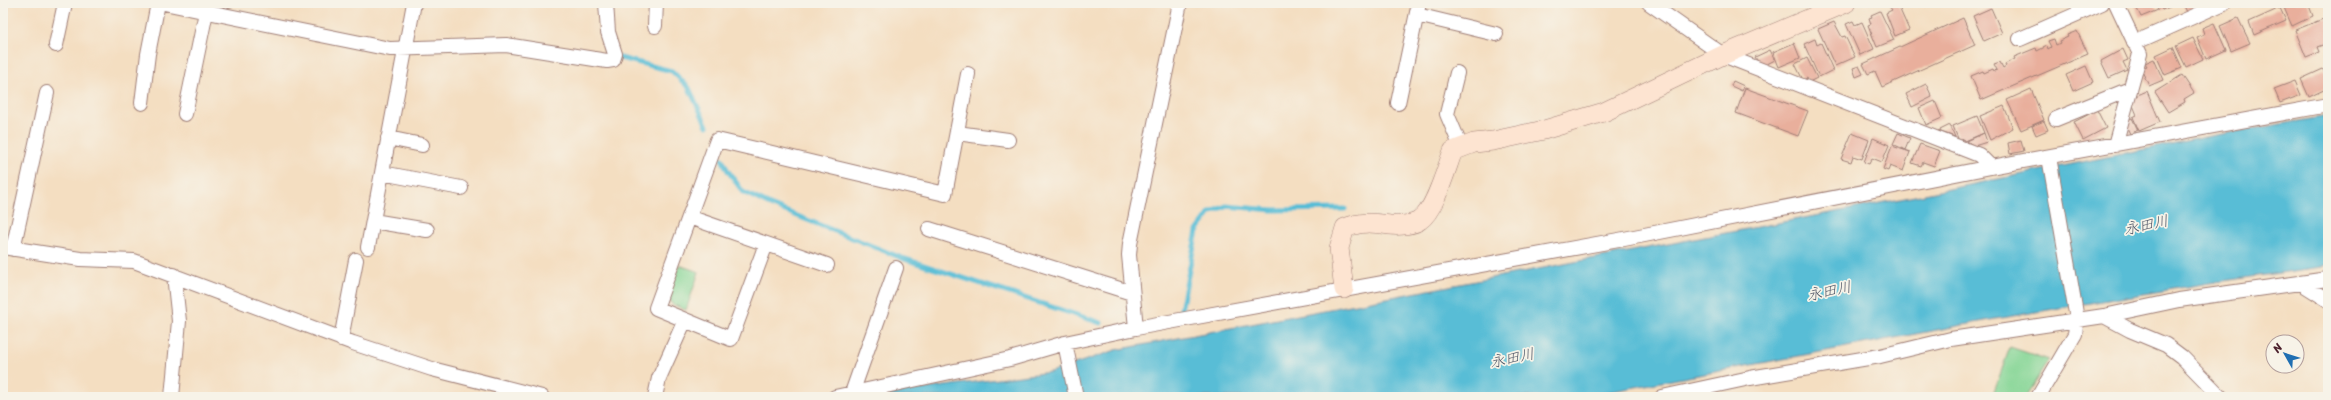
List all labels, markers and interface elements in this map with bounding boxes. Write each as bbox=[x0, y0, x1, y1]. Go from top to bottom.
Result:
water label: 永田川 bbox=[2121, 208, 2171, 242]
water label: 永田川 bbox=[1804, 274, 1854, 308]
north arrow bbox=[2265, 334, 2305, 374]
text: N bbox=[2267, 339, 2288, 358]
water label: 永田川 bbox=[1487, 341, 1537, 375]

